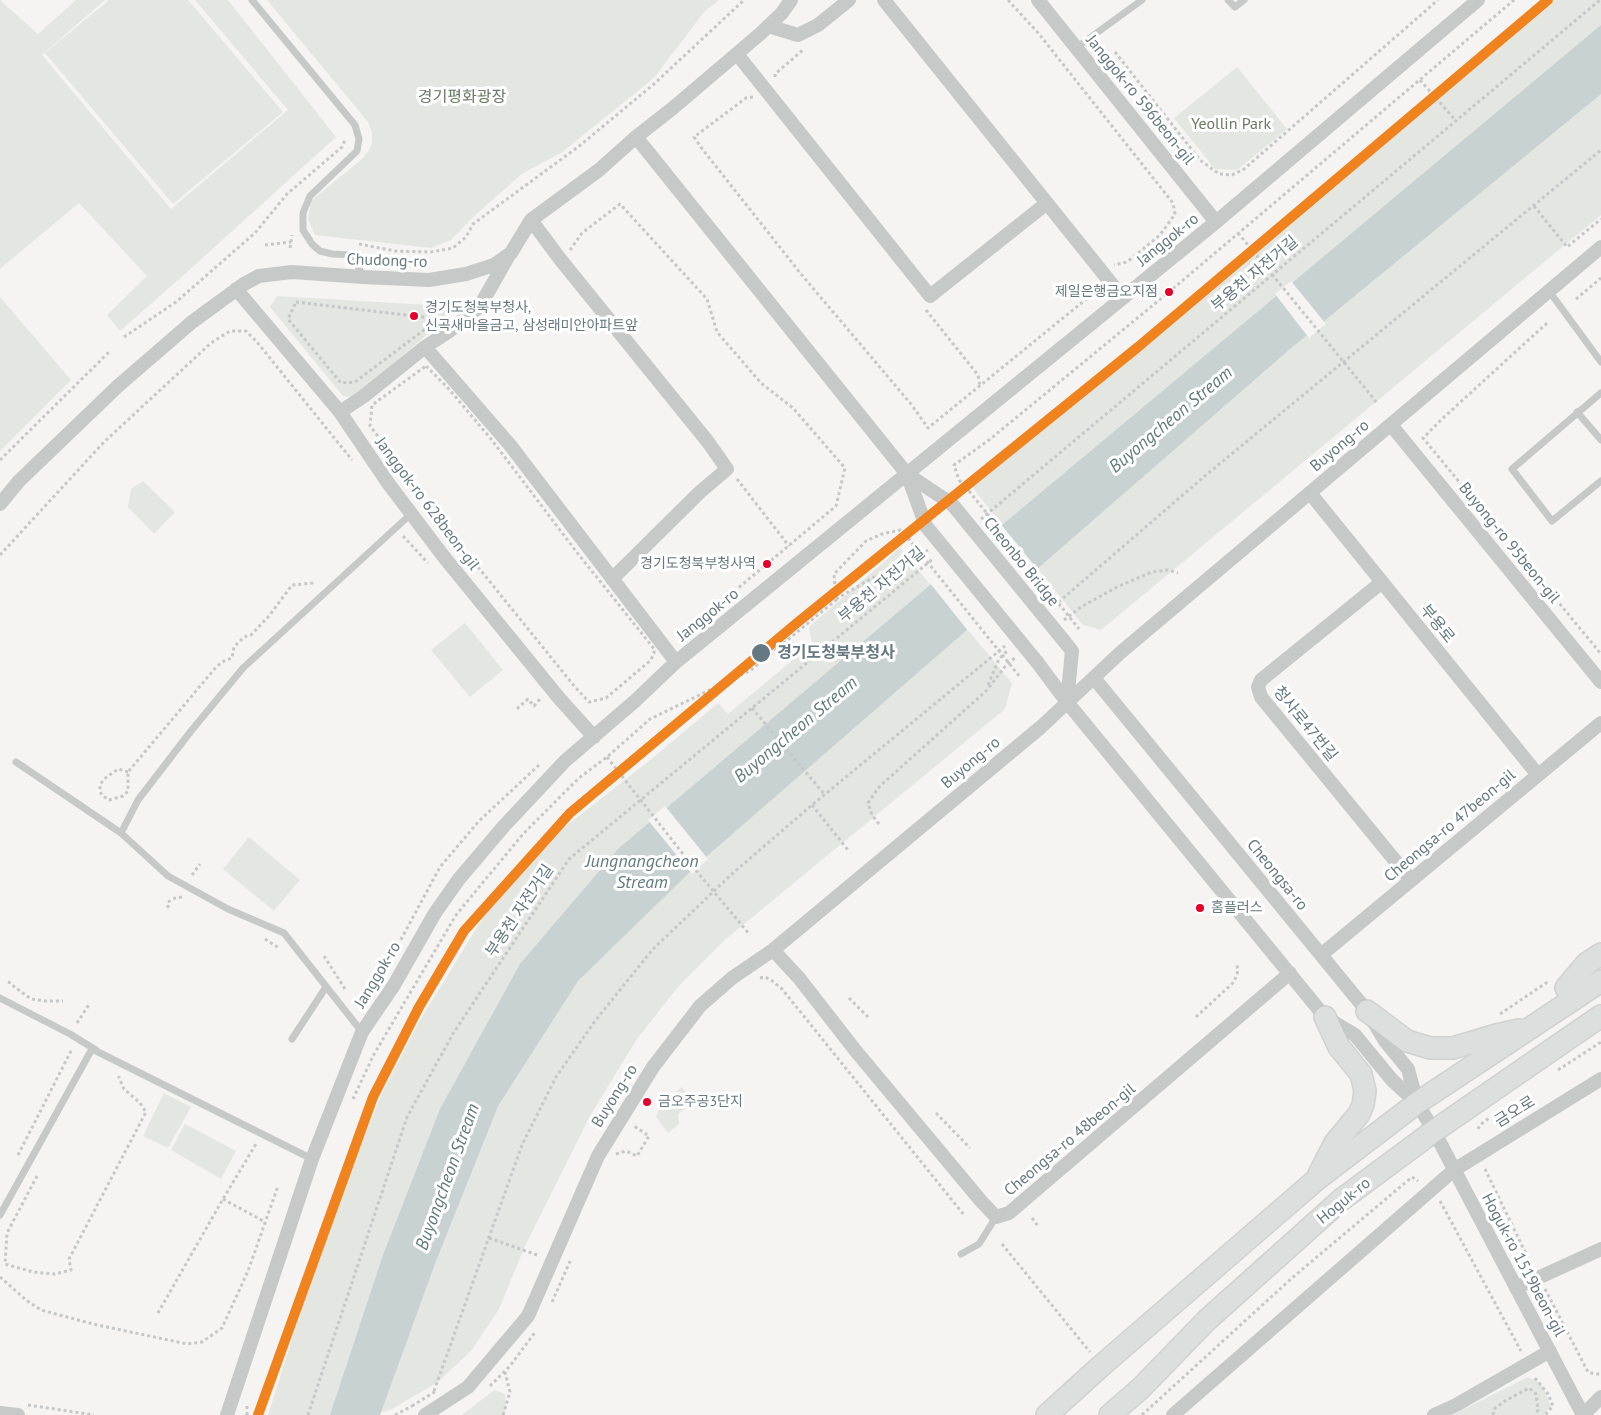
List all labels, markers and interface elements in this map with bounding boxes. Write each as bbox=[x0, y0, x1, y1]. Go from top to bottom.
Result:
street label: Janggok-ro 596beon-gil bbox=[1082, 31, 1198, 169]
park label: 경기평화광장 bbox=[418, 87, 506, 107]
park label: Yeollin Park bbox=[1191, 114, 1271, 134]
street label: Janggok-ro bbox=[1133, 209, 1203, 271]
street label: 부용천 자전거길 bbox=[1208, 232, 1302, 316]
street label: Chudong-ro bbox=[346, 250, 428, 272]
place label: 제일은행금오지점 bbox=[1055, 284, 1158, 300]
marker: 제일은행금오지점 bbox=[1163, 286, 1175, 298]
place label: 경기도청북부청사, 신곡새마을금고, 삼성래미안아파트앞 bbox=[425, 300, 638, 332]
marker: 경기도청북부청사, 신곡새마을금고, 삼성래미안아파트앞 bbox=[408, 310, 420, 322]
water label: Buyongcheon Stream bbox=[1105, 362, 1237, 478]
street label: Buyong-ro bbox=[1307, 416, 1373, 476]
street label: Janggok-ro 628beon-gil bbox=[371, 434, 483, 574]
street label: Buyong-ro 95beon-gil bbox=[1454, 479, 1564, 607]
street label: Cheonbo Bridge bbox=[979, 514, 1063, 610]
street label: 부용천 자전거길 bbox=[835, 543, 929, 627]
place label: 경기도청북부청사역 bbox=[640, 556, 756, 572]
marker: 경기도청북부청사역 bbox=[761, 558, 773, 570]
street label: Janggok-ro bbox=[673, 584, 743, 646]
street label: 부용로 bbox=[1416, 601, 1458, 647]
marker: 경기도청북부청사 bbox=[750, 642, 772, 664]
place label: 경기도청북부청사 bbox=[777, 643, 895, 663]
water label: Buyongcheon Stream bbox=[730, 672, 862, 788]
street label: 청사로47번길 bbox=[1269, 683, 1341, 765]
street label: Buyong-ro bbox=[938, 733, 1004, 793]
street label: Cheongsa-ro 47beon-gil bbox=[1381, 766, 1519, 886]
street label: Cheongsa-ro bbox=[1242, 835, 1312, 915]
water label: Jungnangcheon Stream bbox=[585, 851, 699, 894]
street label: 부용천 자전거길 bbox=[482, 861, 558, 961]
place label: 홈플러스 bbox=[1211, 900, 1263, 916]
marker: 홈플러스 bbox=[1194, 902, 1206, 914]
street label: Janggok-ro bbox=[351, 938, 405, 1012]
street label: Buyong-ro bbox=[588, 1061, 642, 1131]
street label: Cheongsa-ro 48beon-gil bbox=[1001, 1080, 1139, 1200]
street label: 금오로 bbox=[1491, 1092, 1539, 1132]
place label: 금오주공3단지 bbox=[658, 1094, 743, 1110]
marker: 금오주공3단지 bbox=[641, 1096, 653, 1108]
water label: Buyongcheon Stream bbox=[411, 1101, 485, 1253]
street label: Hoguk-ro bbox=[1313, 1174, 1375, 1228]
street label: Hoguk-ro 1519beon-gil bbox=[1477, 1190, 1569, 1340]

